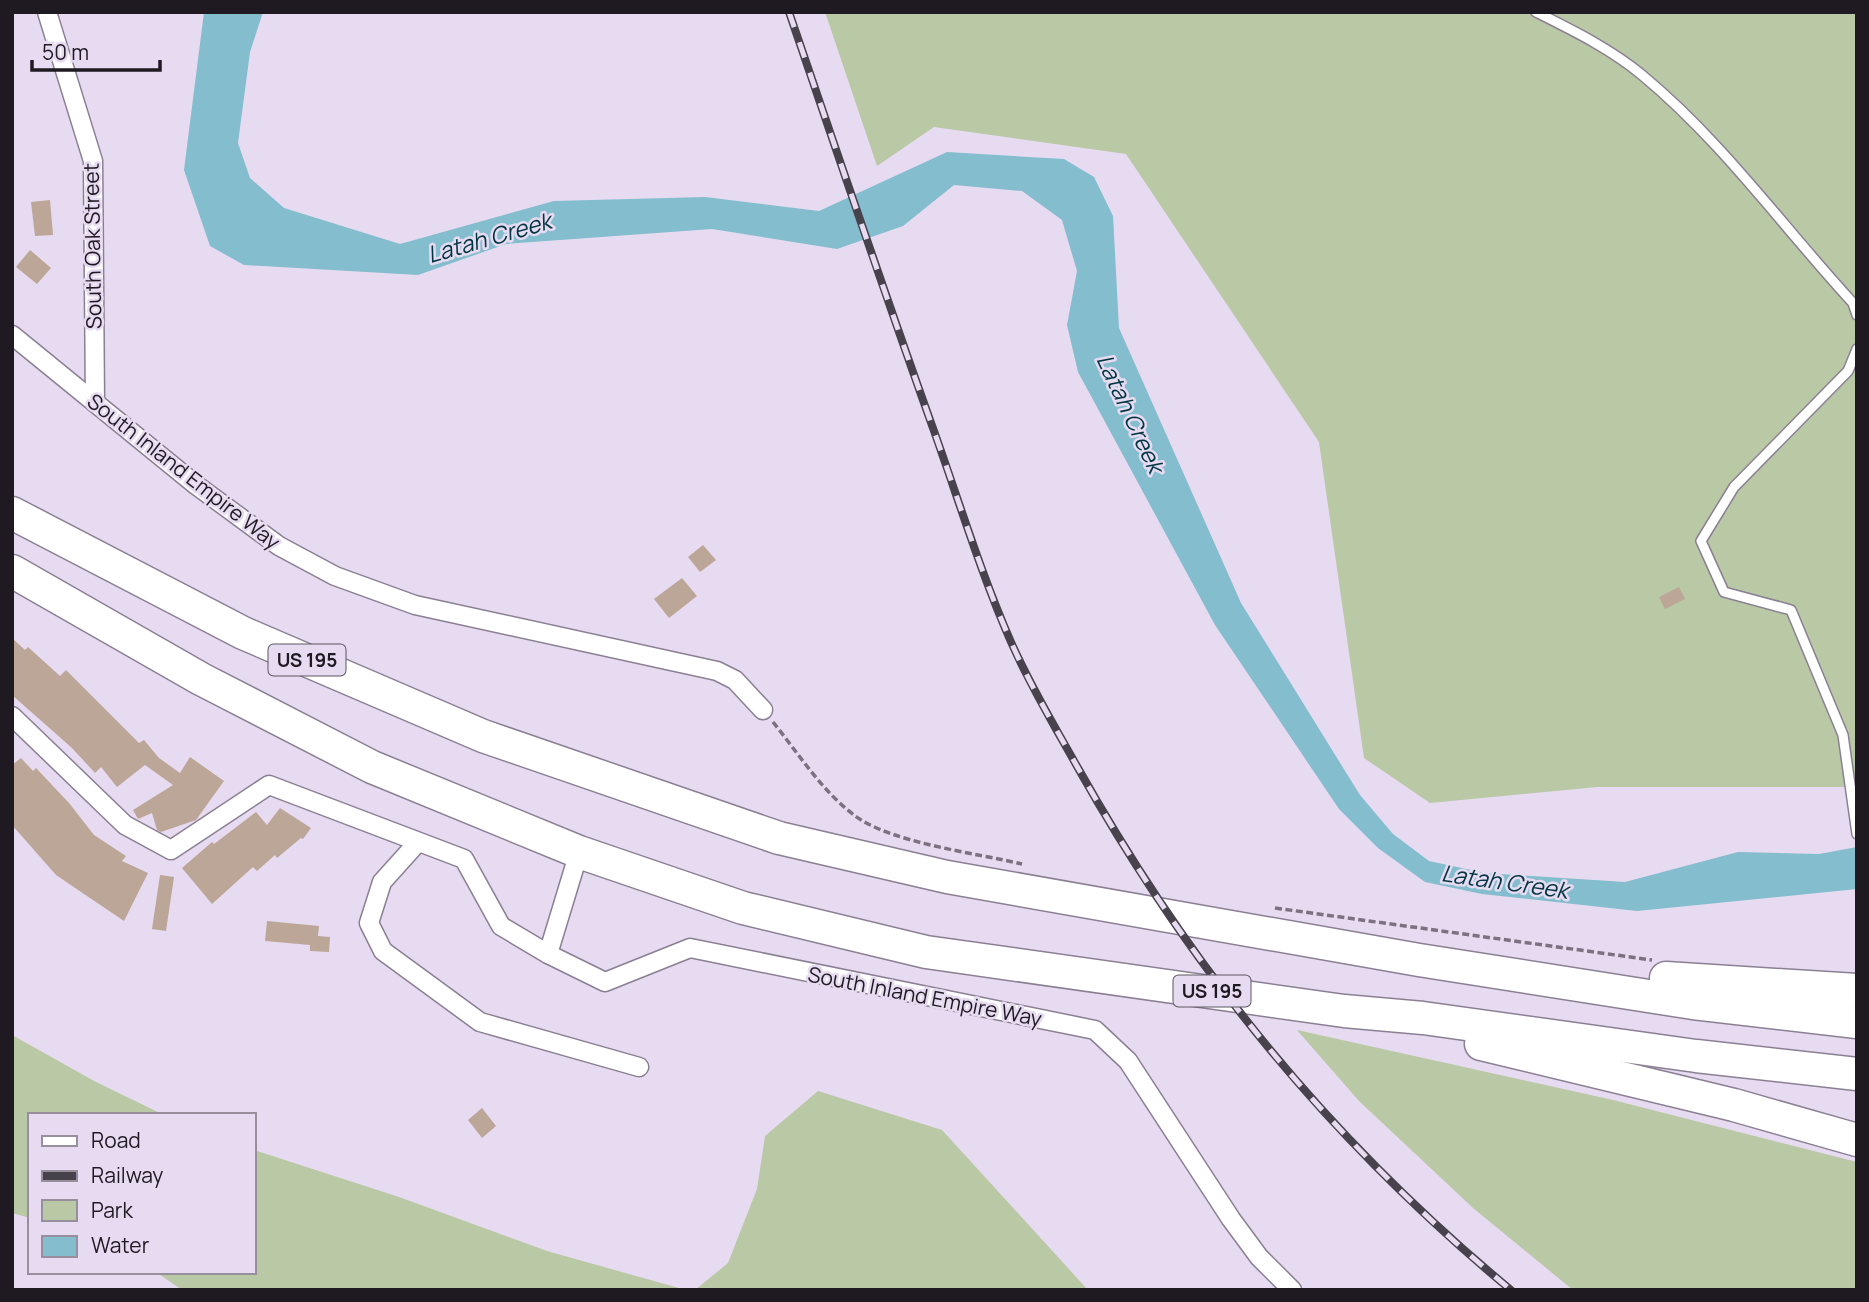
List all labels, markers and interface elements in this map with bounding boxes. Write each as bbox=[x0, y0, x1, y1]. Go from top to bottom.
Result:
scale bar bbox=[32, 28, 159, 72]
text: 50 m bbox=[42, 38, 89, 66]
street label: South Oak Street bbox=[77, 163, 107, 329]
water label: Latah Creek bbox=[423, 203, 558, 270]
water label: Latah Creek bbox=[1090, 348, 1174, 481]
street label: South Inland Empire Way bbox=[82, 387, 286, 555]
road number: US 195 bbox=[268, 645, 346, 676]
water label: Latah Creek bbox=[1440, 856, 1574, 906]
street label: South Inland Empire Way bbox=[806, 960, 1044, 1032]
road number: US 195 bbox=[1174, 976, 1250, 1007]
legend bbox=[28, 1113, 256, 1274]
text: Road bbox=[91, 1126, 141, 1154]
text: Railway bbox=[91, 1161, 163, 1189]
text: Park bbox=[91, 1196, 133, 1224]
text: Water bbox=[91, 1231, 150, 1259]

